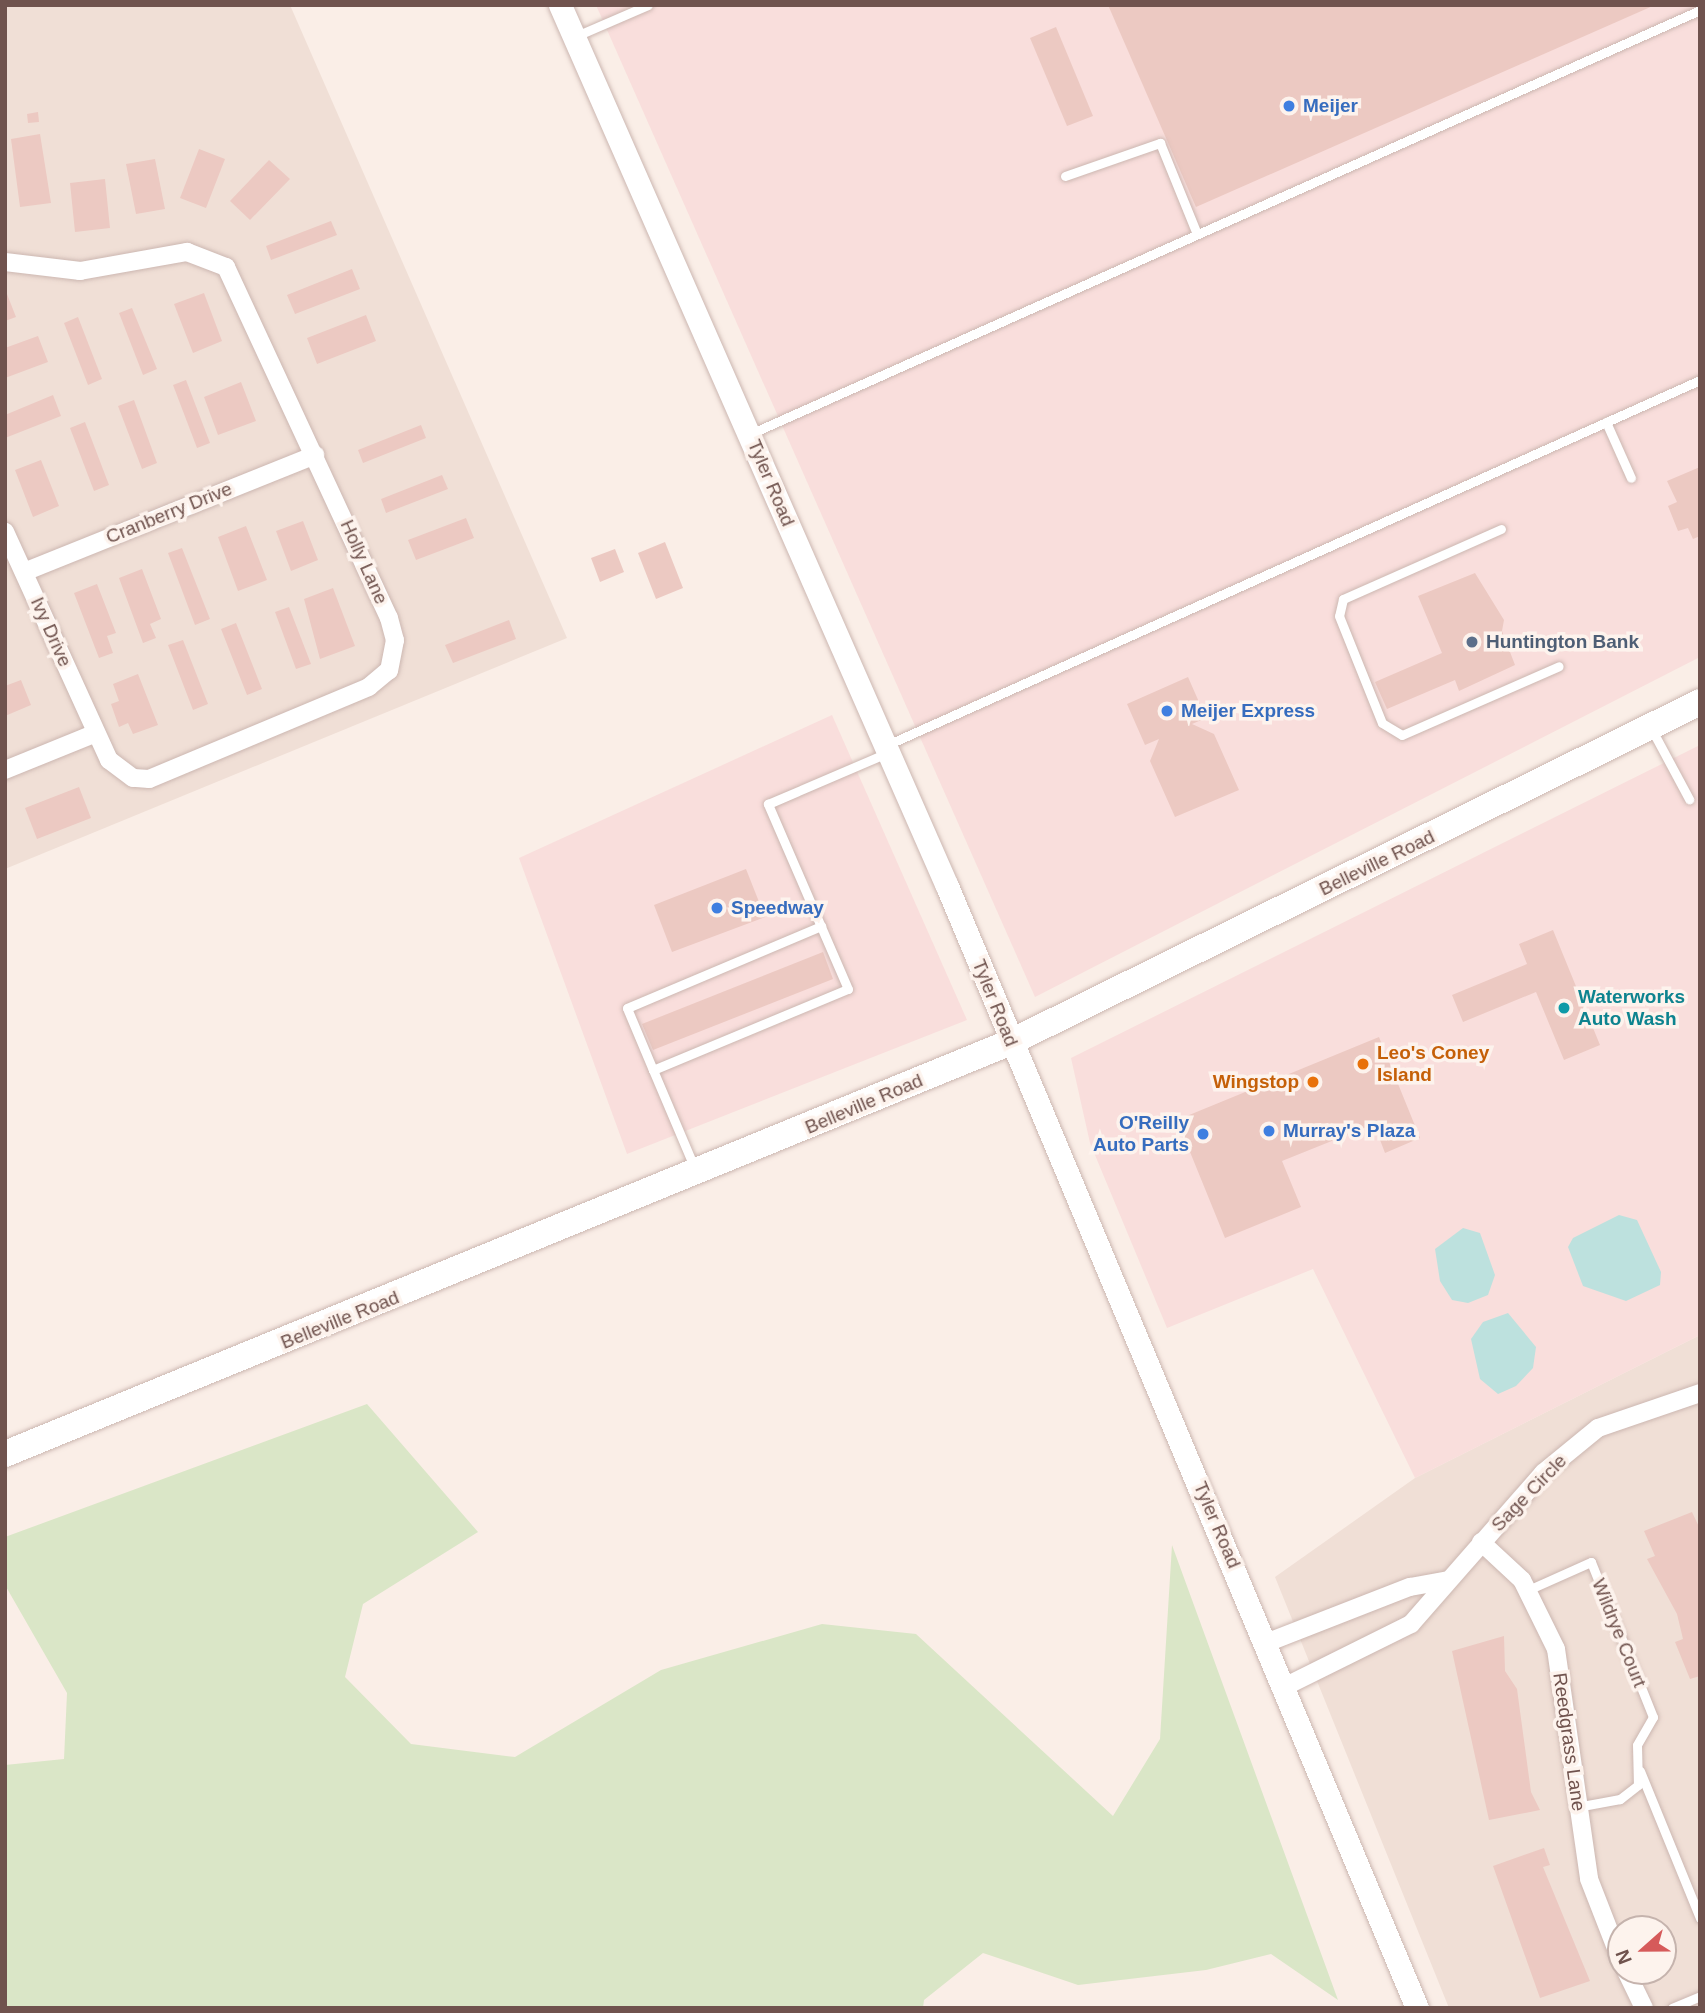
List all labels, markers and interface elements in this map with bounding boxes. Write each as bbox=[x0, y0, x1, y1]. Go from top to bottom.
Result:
place label: Meijer bbox=[1303, 95, 1358, 117]
marker: Meijer bbox=[1281, 98, 1297, 114]
street label: Tyler Road bbox=[743, 436, 799, 530]
street label: Cranberry Drive bbox=[103, 477, 235, 549]
street label: Holly Lane bbox=[335, 516, 393, 608]
street label: Ivy Drive bbox=[26, 594, 76, 670]
place label: Huntington Bank bbox=[1486, 631, 1639, 653]
marker: Huntington Bank bbox=[1464, 634, 1480, 650]
place label: Meijer Express bbox=[1181, 700, 1315, 722]
marker: Meijer Express bbox=[1159, 703, 1175, 719]
street label: Belleville Road bbox=[1316, 825, 1438, 901]
place label: Speedway bbox=[731, 897, 824, 919]
marker: Speedway bbox=[709, 900, 725, 916]
street label: Tyler Road bbox=[967, 956, 1023, 1050]
place label: Waterworks Auto Wash bbox=[1578, 986, 1685, 1030]
marker: Waterworks Auto Wash bbox=[1556, 1000, 1572, 1016]
place label: Leo's Coney Island bbox=[1377, 1042, 1489, 1086]
marker: Leo's Coney Island bbox=[1355, 1056, 1371, 1072]
street label: Belleville Road bbox=[802, 1069, 926, 1139]
place label: Wingstop bbox=[1213, 1071, 1299, 1093]
marker: Wingstop bbox=[1305, 1074, 1321, 1090]
place label: O'Reilly Auto Parts bbox=[1093, 1112, 1189, 1156]
place label: Murray's Plaza bbox=[1283, 1120, 1415, 1142]
marker: Murray's Plaza bbox=[1261, 1123, 1277, 1139]
marker: O'Reilly Auto Parts bbox=[1195, 1126, 1211, 1142]
street label: Belleville Road bbox=[277, 1286, 403, 1354]
street label: Sage Circle bbox=[1487, 1450, 1571, 1536]
street label: Tyler Road bbox=[1189, 1478, 1245, 1572]
street label: Wildrye Court bbox=[1587, 1575, 1651, 1691]
street label: Reedgrass Lane bbox=[1548, 1671, 1590, 1813]
north arrow bbox=[1607, 1915, 1677, 1985]
text: N bbox=[1612, 1947, 1636, 1967]

